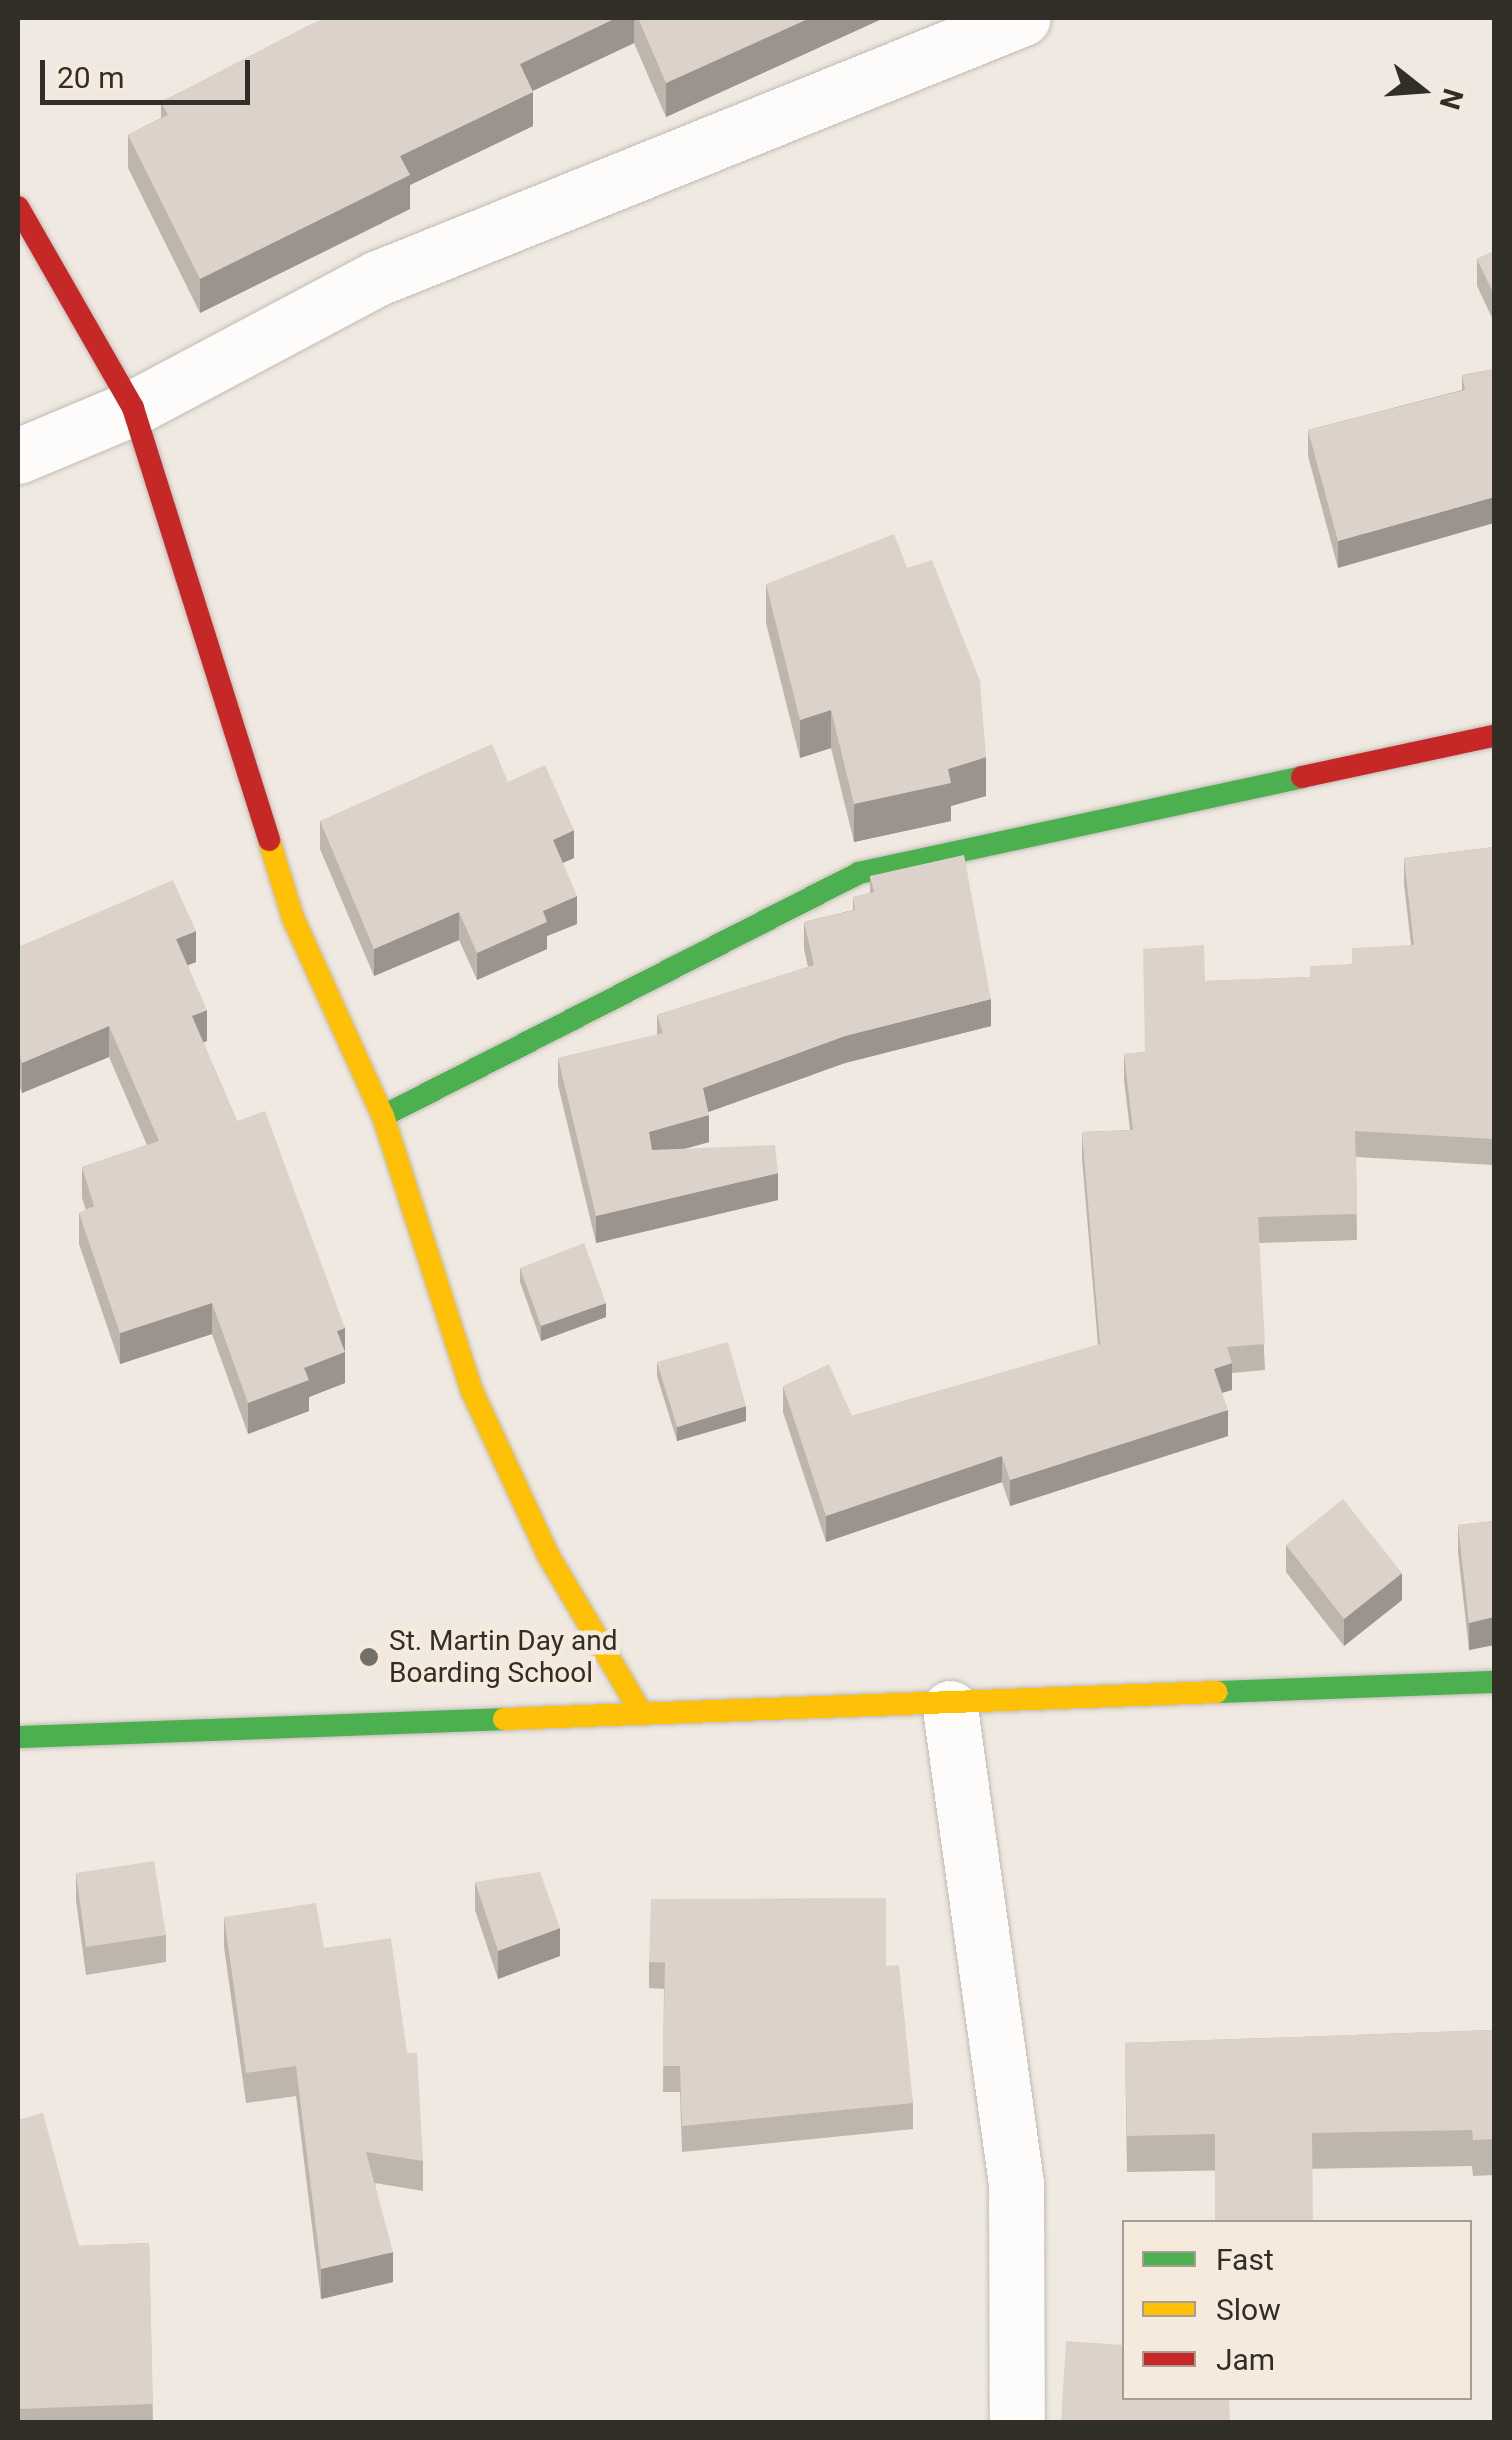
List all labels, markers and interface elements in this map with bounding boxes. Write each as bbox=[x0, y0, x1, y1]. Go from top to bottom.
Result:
scale bar bbox=[45, 40, 255, 102]
north arrow bbox=[1372, 40, 1472, 140]
text: 20 m bbox=[57, 60, 124, 95]
text: N bbox=[1433, 85, 1470, 113]
place label: St. Martin Day and Boarding School bbox=[389, 1624, 617, 1690]
marker: St. Martin Day and Boarding School bbox=[358, 1646, 380, 1668]
legend bbox=[1122, 2220, 1472, 2400]
text: Fast bbox=[1216, 2242, 1274, 2277]
text: Slow bbox=[1216, 2292, 1281, 2327]
text: Jam bbox=[1216, 2342, 1275, 2377]

